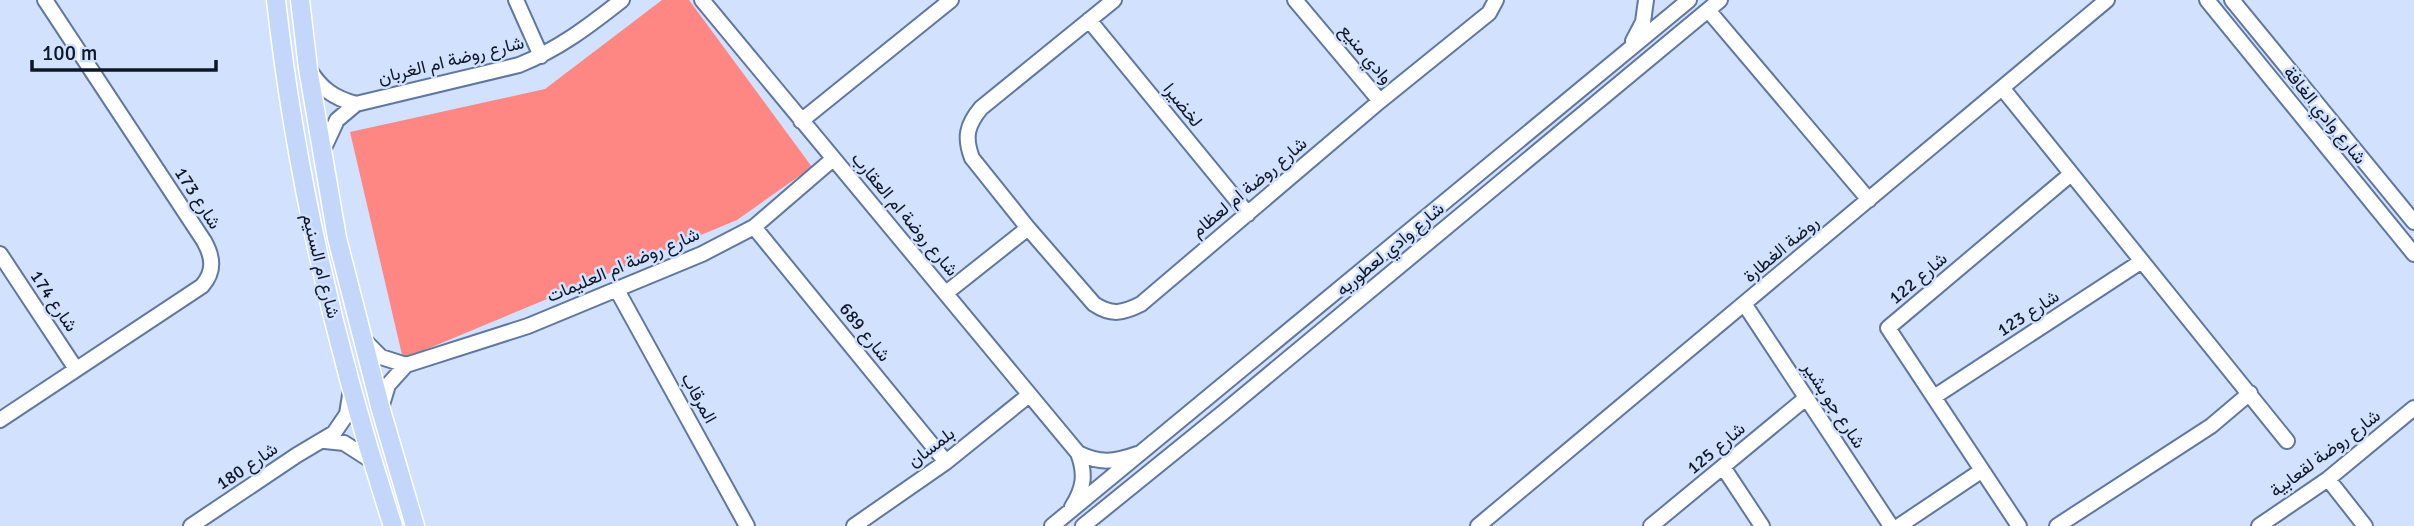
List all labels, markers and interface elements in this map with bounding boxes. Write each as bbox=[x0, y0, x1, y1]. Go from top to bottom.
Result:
street label: وادي منيع bbox=[1332, 20, 1397, 91]
scale bar bbox=[32, 28, 215, 72]
street label: شارع روضة ام الغربان bbox=[376, 31, 526, 90]
text: 100 m bbox=[42, 40, 97, 66]
street label: شارع وادي الغافة bbox=[2276, 62, 2371, 171]
street label: لخضيرا bbox=[1159, 79, 1207, 131]
street label: شارع روضة ام لعظام bbox=[1187, 132, 1312, 243]
street label: شارع روضة ام العقارب bbox=[846, 148, 963, 281]
street label: شارع 173 bbox=[169, 163, 226, 234]
street label: شارع وادي لعطوريه bbox=[1331, 197, 1451, 304]
street label: شارع ام السنيم bbox=[296, 211, 345, 321]
street label: روضة الغطارة bbox=[1739, 211, 1823, 287]
street label: شارع روضة ام العليمات bbox=[543, 223, 703, 308]
street label: شارع 122 bbox=[1884, 247, 1952, 309]
street label: شارع 174 bbox=[25, 266, 83, 336]
street label: شارع 123 bbox=[1993, 285, 2064, 342]
street label: شارع 689 bbox=[834, 298, 895, 366]
street label: شارع جو بشير bbox=[1796, 357, 1870, 453]
street label: المرقاب bbox=[676, 369, 722, 427]
street label: شارع روضة لقعابية bbox=[2265, 404, 2385, 503]
street label: شارع 125 bbox=[1682, 417, 1750, 479]
street label: بلمسان bbox=[903, 422, 959, 472]
street label: شارع 180 bbox=[212, 437, 282, 495]

